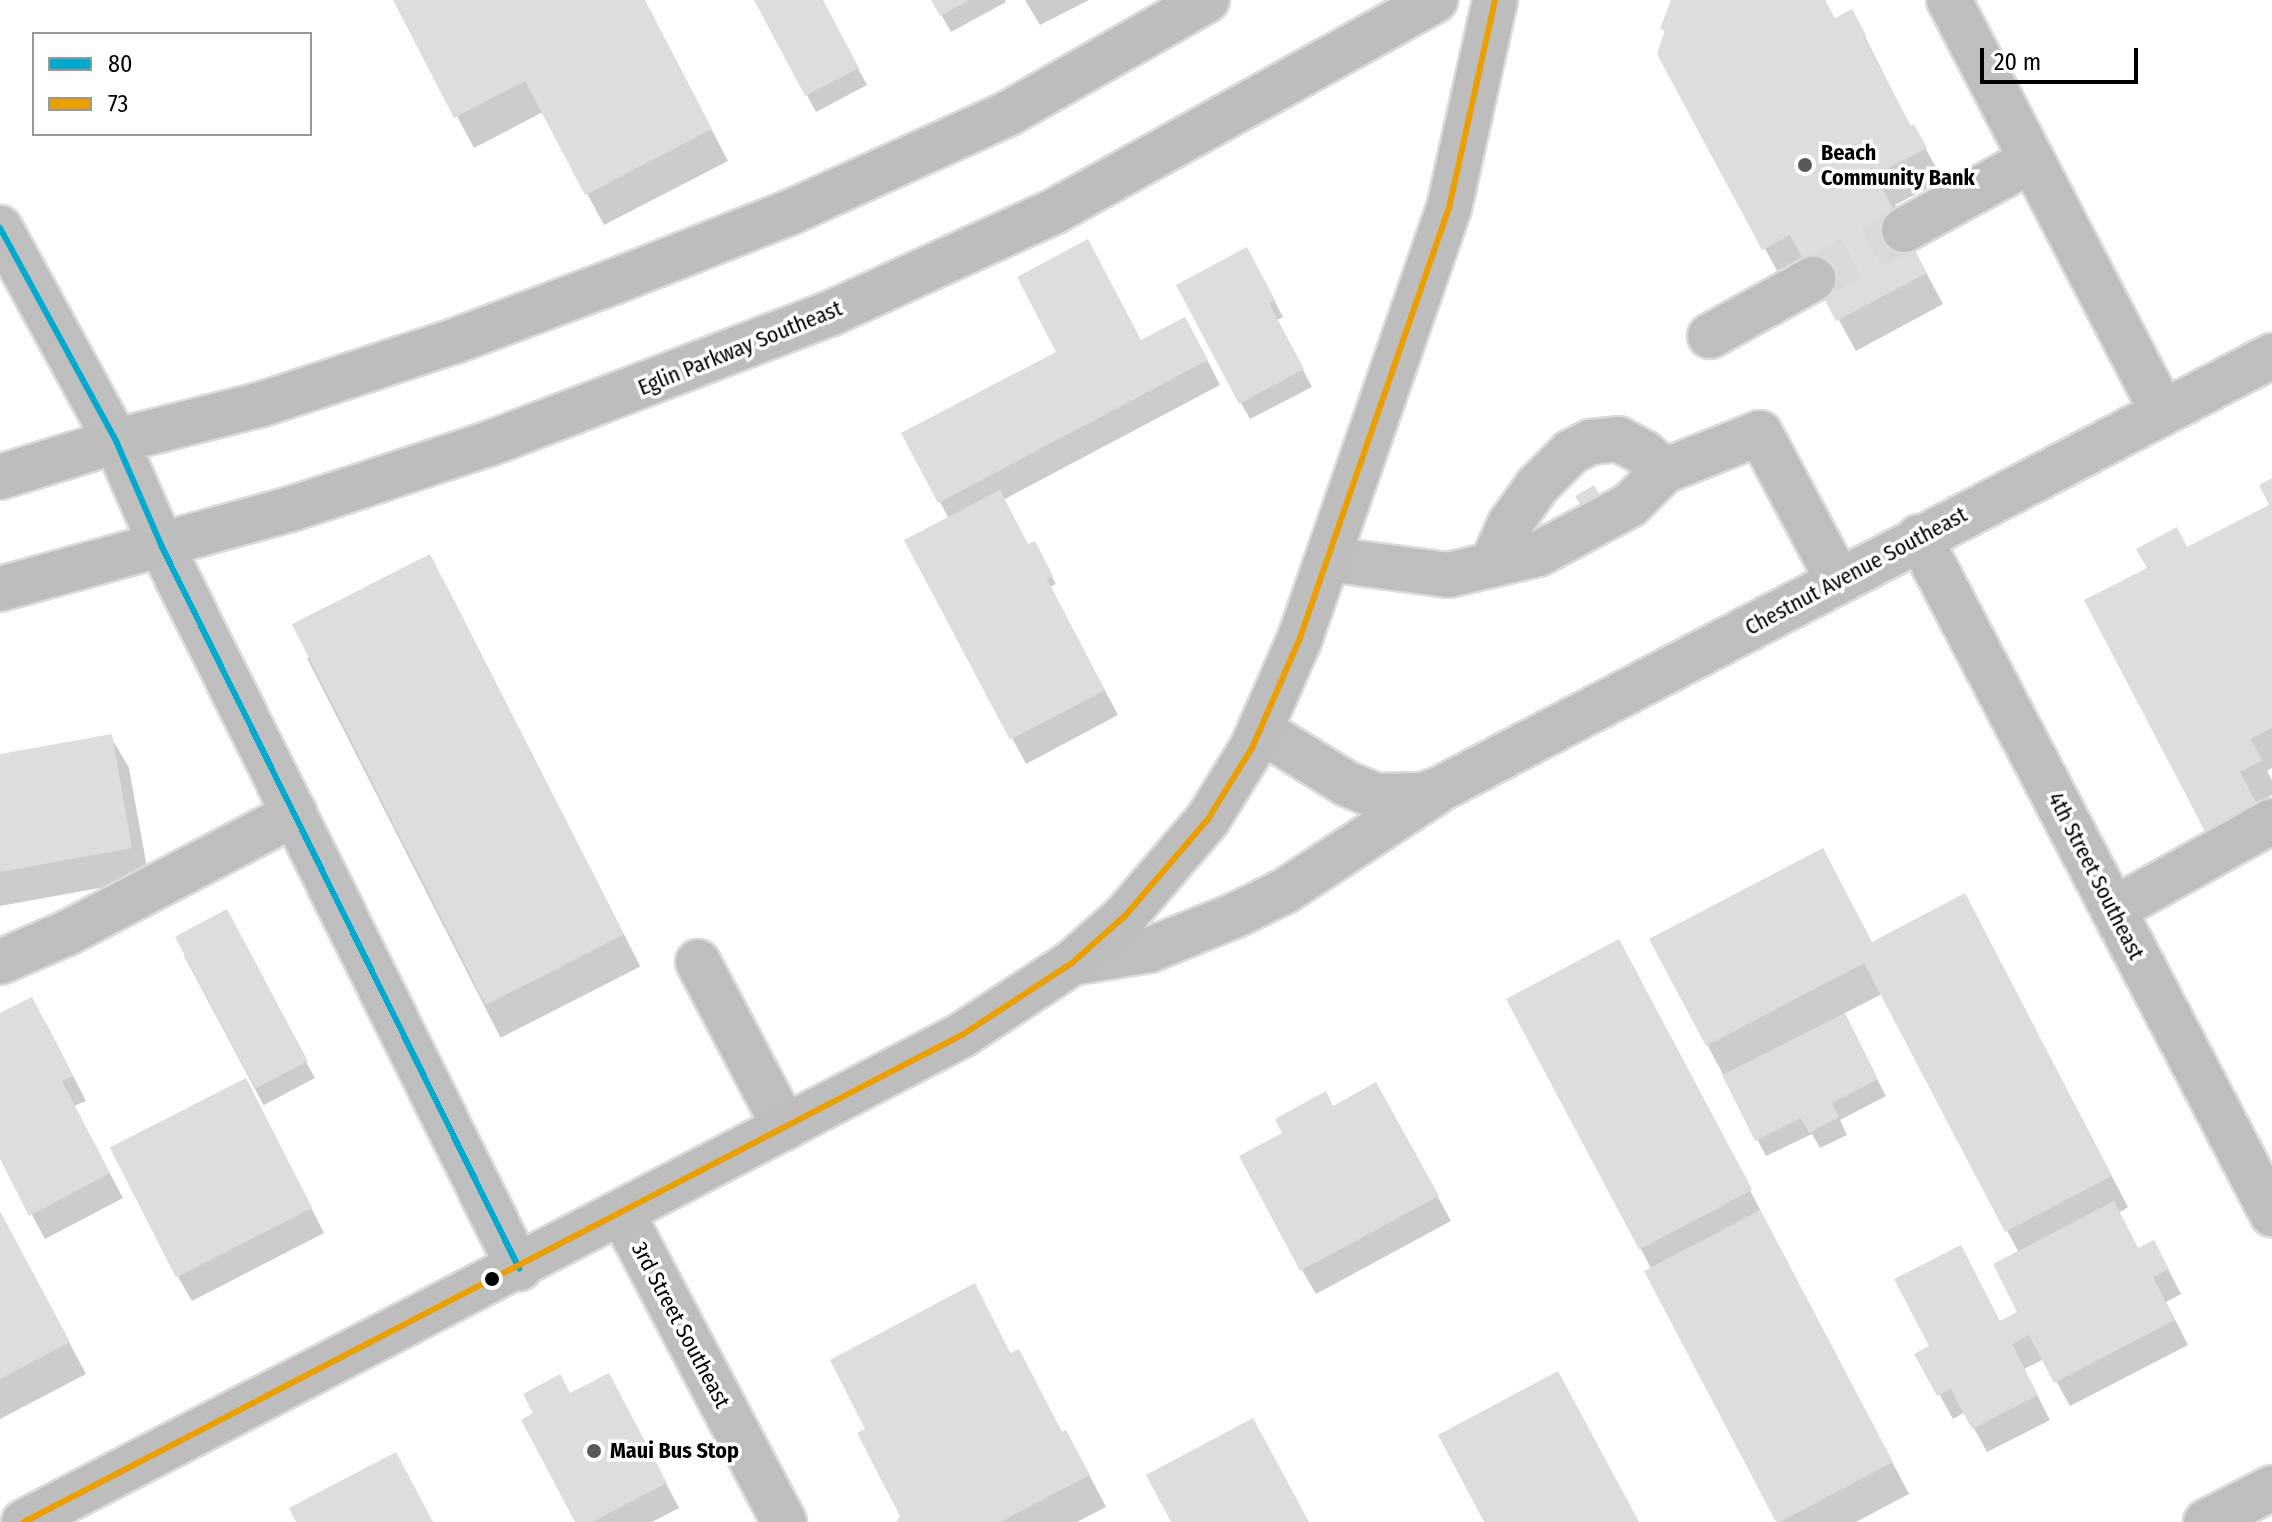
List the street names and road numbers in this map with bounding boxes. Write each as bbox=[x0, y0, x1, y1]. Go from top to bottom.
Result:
street label: Eglin Parkway Southeast bbox=[634, 295, 846, 401]
street label: Chestnut Avenue Southeast bbox=[1741, 501, 1971, 641]
street label: 4th Street Southeast bbox=[2042, 788, 2150, 964]
street label: 3rd Street Southeast bbox=[626, 1238, 736, 1412]

